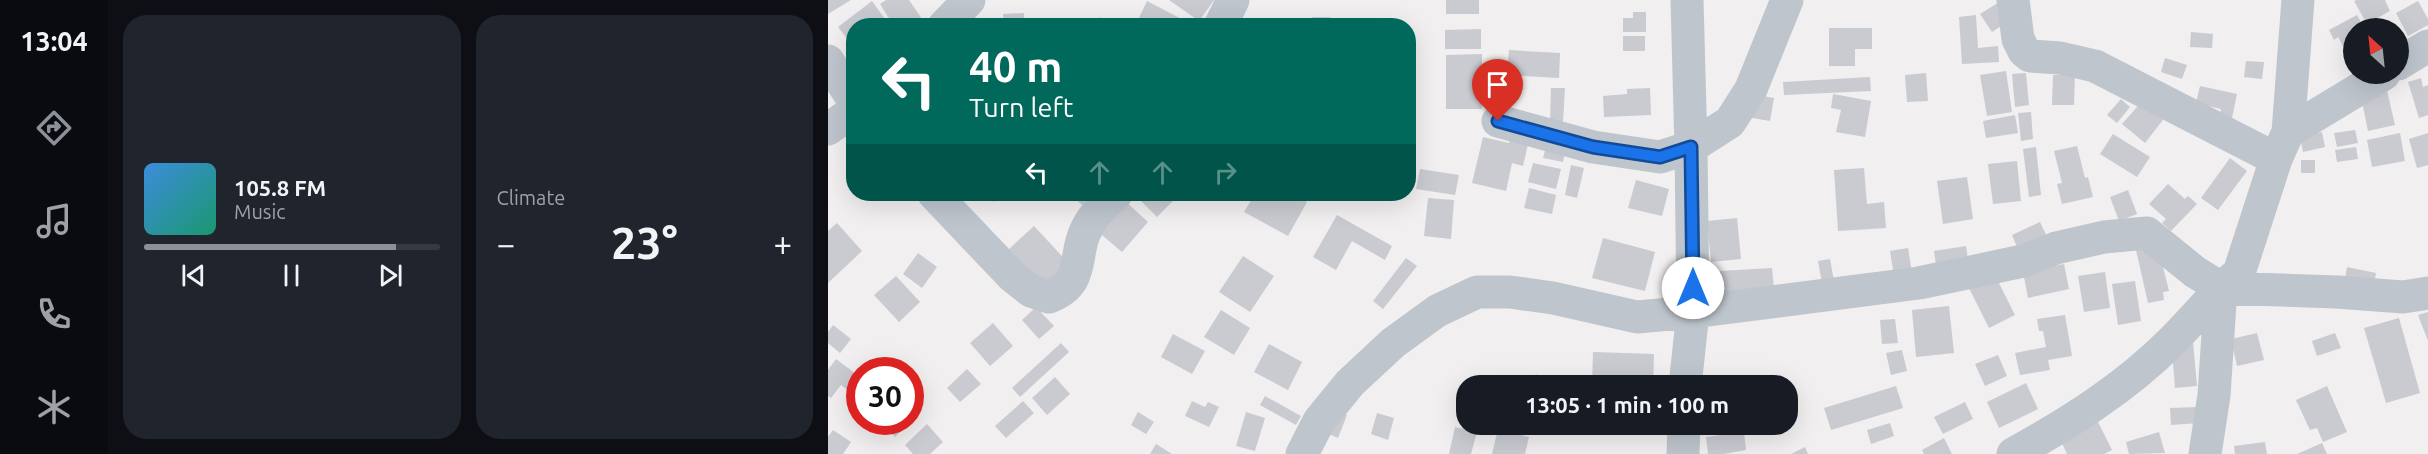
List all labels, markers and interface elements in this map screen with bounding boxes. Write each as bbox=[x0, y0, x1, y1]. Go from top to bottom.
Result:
north arrow bbox=[2343, 18, 2409, 84]
map controls bbox=[2343, 18, 2409, 84]
text: 13:04 bbox=[20, 26, 88, 56]
icon: left bbox=[870, 42, 948, 120]
text: 40 m bbox=[969, 43, 1063, 90]
pin bbox=[1472, 59, 1523, 121]
icon: arrive bbox=[1481, 68, 1514, 101]
text: Turn left bbox=[969, 92, 1073, 122]
icon: directions bbox=[33, 107, 75, 149]
icon: left bbox=[1020, 156, 1053, 189]
icon: ahead bbox=[1083, 156, 1116, 189]
icon: ahead bbox=[1146, 156, 1179, 189]
icon: right bbox=[1209, 156, 1242, 189]
text: 105.8 FM bbox=[234, 175, 326, 200]
text: Climate bbox=[497, 186, 565, 209]
icon: music bbox=[33, 200, 75, 242]
text: Music bbox=[234, 200, 286, 223]
text: 23° bbox=[611, 217, 678, 268]
text: − bbox=[497, 225, 515, 262]
text: + bbox=[773, 225, 792, 262]
position arrow bbox=[1661, 256, 1725, 320]
icon: previous bbox=[177, 259, 210, 292]
icon: pause bbox=[275, 259, 308, 292]
icon: next bbox=[374, 259, 407, 292]
icon: phone bbox=[33, 293, 75, 335]
speed limit sign: 30 bbox=[846, 357, 924, 435]
icon: climate bbox=[33, 386, 75, 428]
text: 13:05 · 1 min · 100 m bbox=[1525, 392, 1729, 417]

